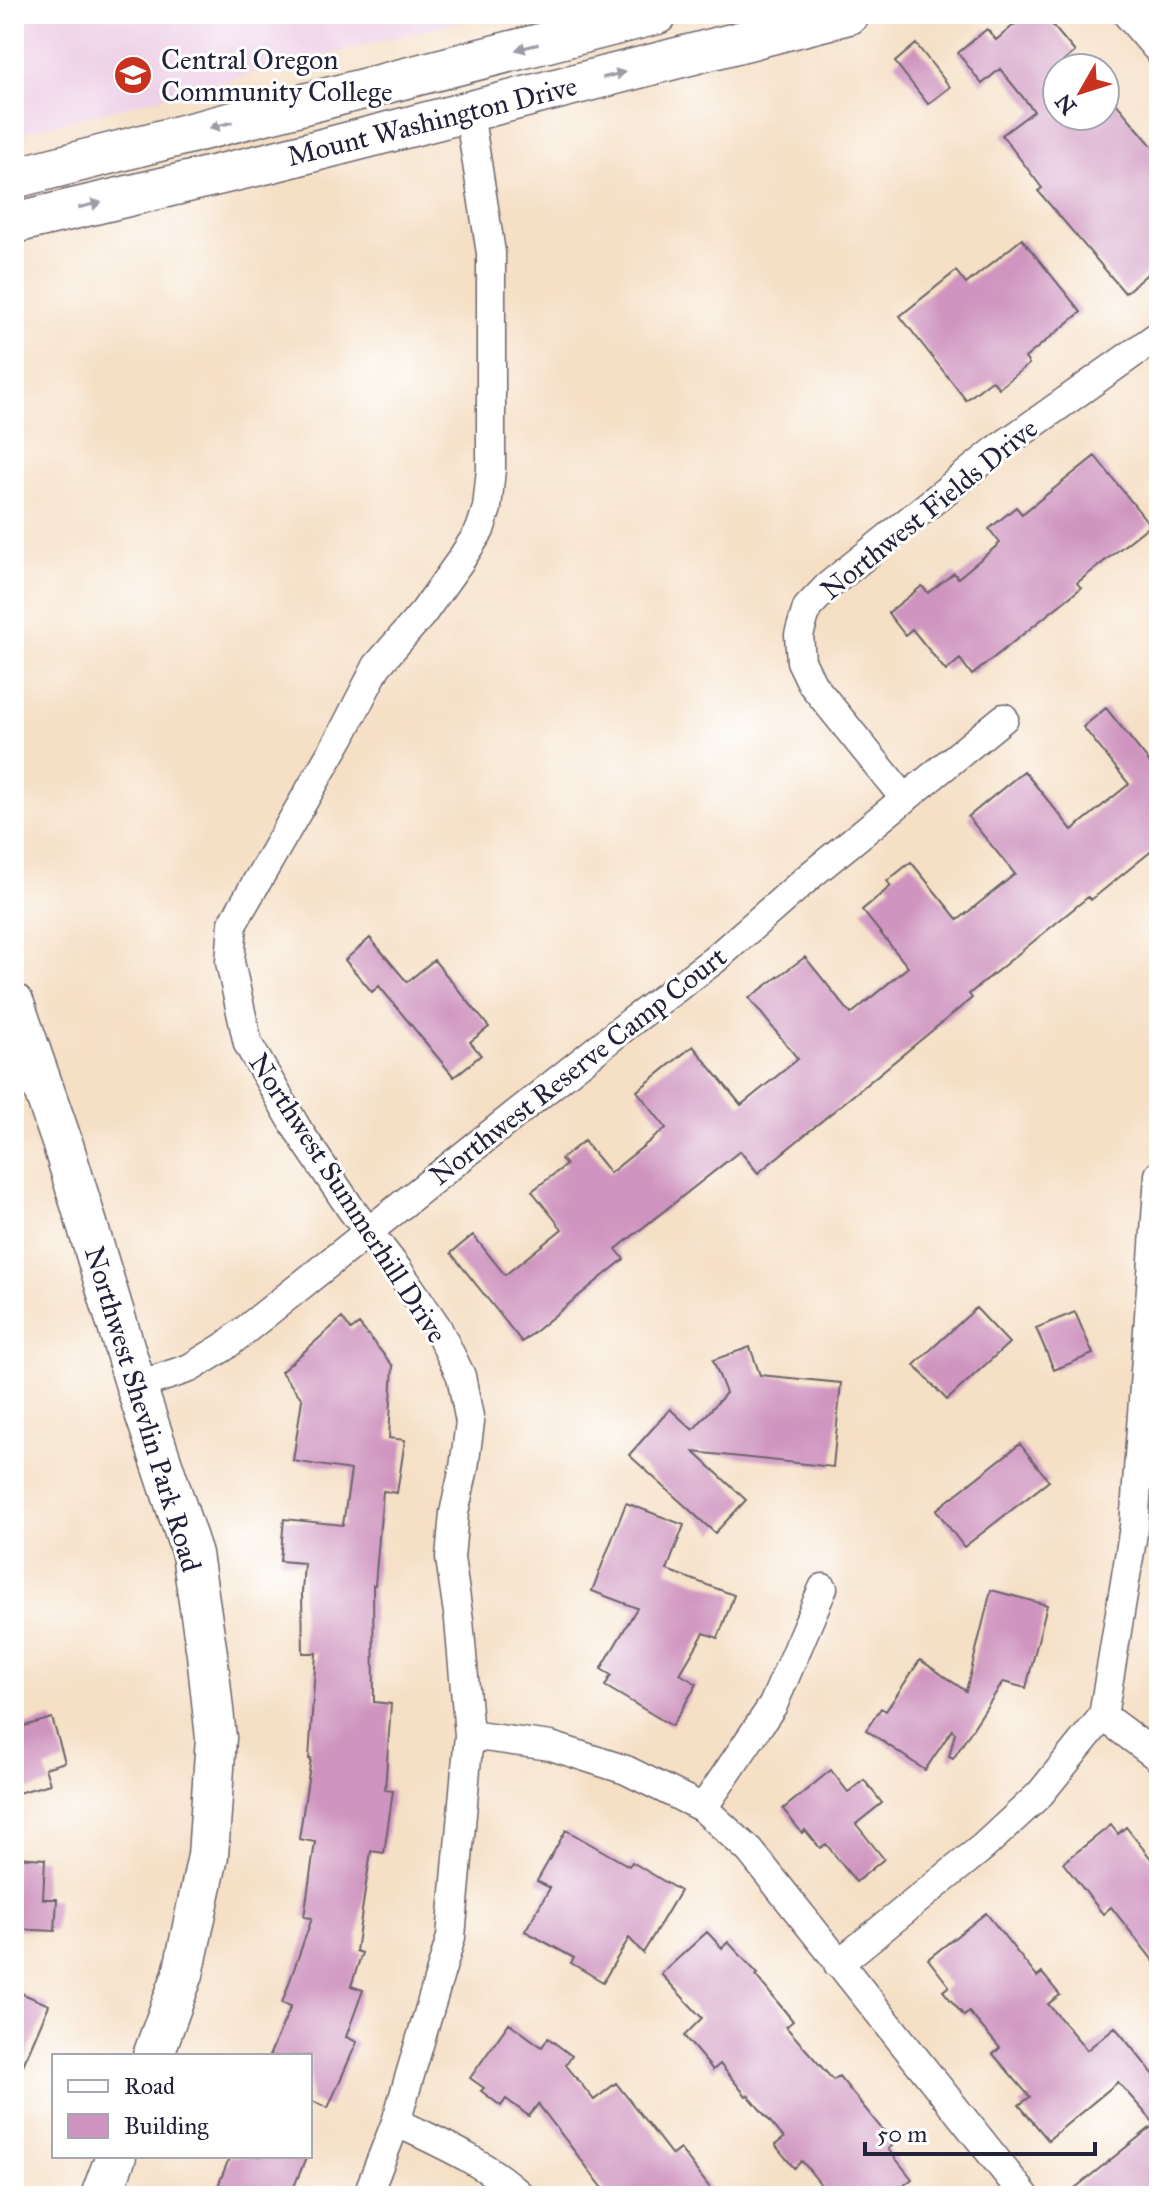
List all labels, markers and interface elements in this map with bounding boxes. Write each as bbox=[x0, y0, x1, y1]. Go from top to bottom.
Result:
place label: Central Oregon Community College bbox=[161, 42, 393, 109]
one-way arrow bbox=[515, 42, 540, 54]
north arrow bbox=[1041, 52, 1121, 132]
school or university icon: Central Oregon Community College bbox=[112, 54, 154, 96]
street label: Mount Washington Drive bbox=[283, 68, 581, 174]
one-way arrow bbox=[602, 68, 627, 80]
text: N bbox=[1049, 88, 1082, 120]
one-way arrow bbox=[208, 120, 233, 132]
one-way arrow bbox=[78, 198, 103, 211]
street label: Northwest Fields Drive bbox=[813, 411, 1045, 607]
street label: Northwest Reserve Camp Court bbox=[423, 939, 733, 1193]
street label: Northwest Summerhill Drive bbox=[241, 1047, 455, 1349]
street label: Northwest Shevlin Park Road bbox=[77, 1242, 209, 1576]
legend bbox=[52, 2054, 312, 2158]
text: Road bbox=[124, 2071, 175, 2101]
scale bar bbox=[865, 2106, 1095, 2156]
text: Building bbox=[124, 2111, 209, 2141]
text: 50 m bbox=[877, 2119, 927, 2149]

